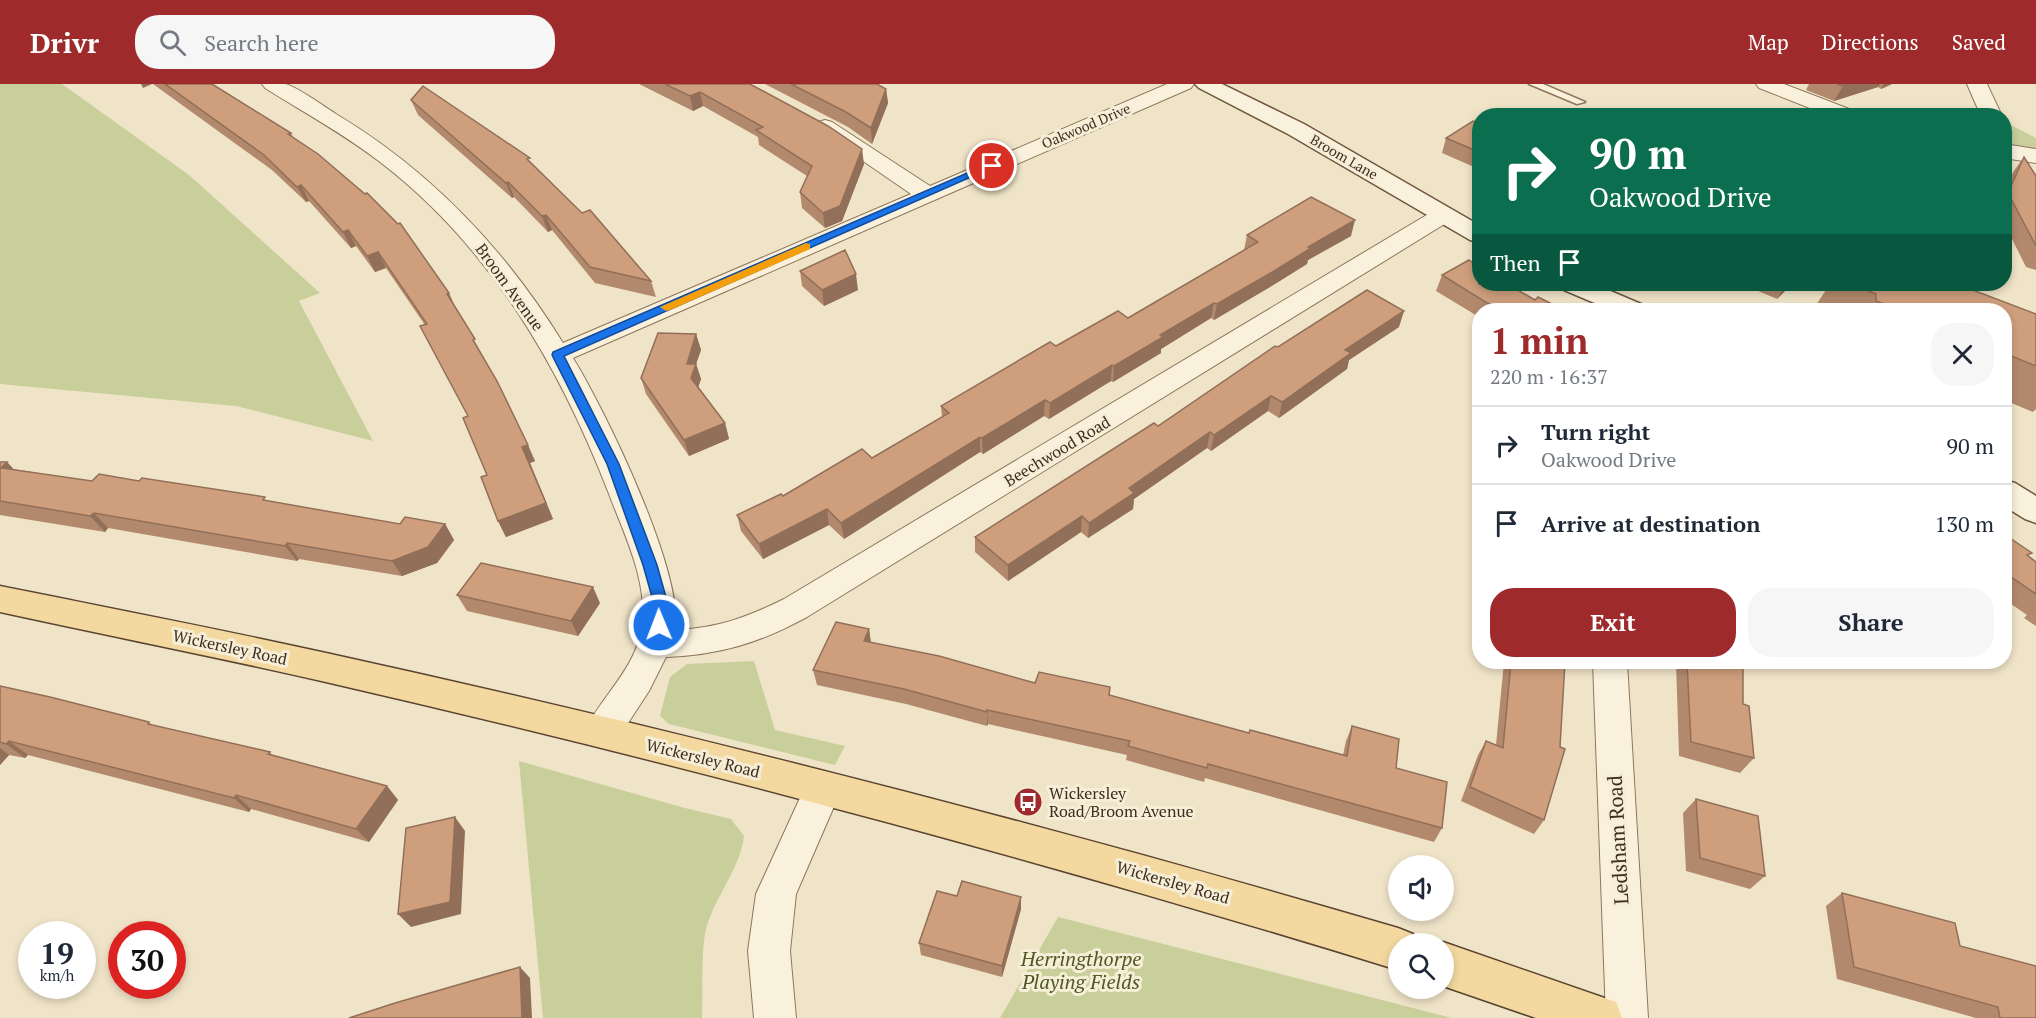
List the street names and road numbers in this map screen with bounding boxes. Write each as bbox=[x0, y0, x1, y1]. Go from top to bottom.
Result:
street label: Oakwood Drive bbox=[1038, 98, 1133, 153]
street label: Broom Lane bbox=[1307, 130, 1382, 184]
street label: Broom Avenue bbox=[471, 239, 549, 335]
street label: Beechwood Road bbox=[1000, 411, 1114, 491]
street label: Wickersley Road bbox=[171, 624, 289, 670]
street label: Wickersley Road bbox=[644, 733, 762, 783]
street label: Ledsham Road bbox=[1601, 775, 1634, 905]
street label: Wickersley Road bbox=[1114, 855, 1232, 909]

